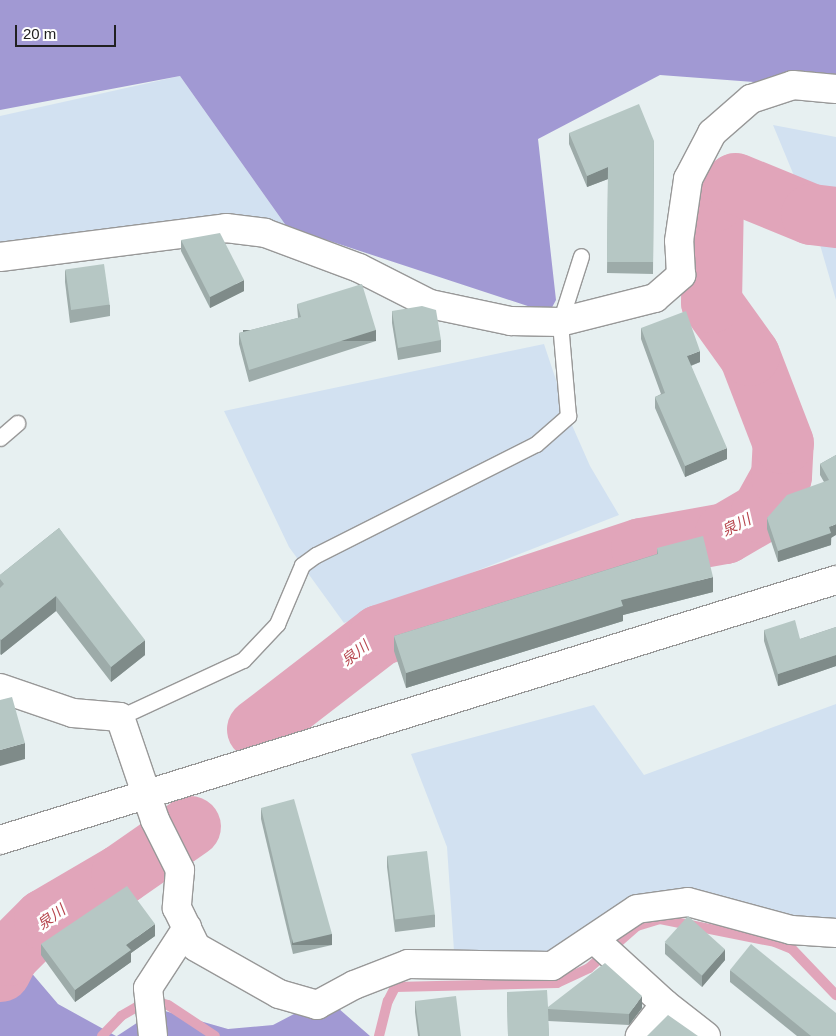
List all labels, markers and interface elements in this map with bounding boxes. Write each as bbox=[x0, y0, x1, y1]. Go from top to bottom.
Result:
scale bar bbox=[18, 15, 119, 47]
text: 20 m bbox=[23, 25, 56, 42]
water label: 泉川 bbox=[719, 510, 753, 540]
water label: 泉川 bbox=[338, 637, 372, 669]
water label: 泉川 bbox=[34, 901, 68, 933]

